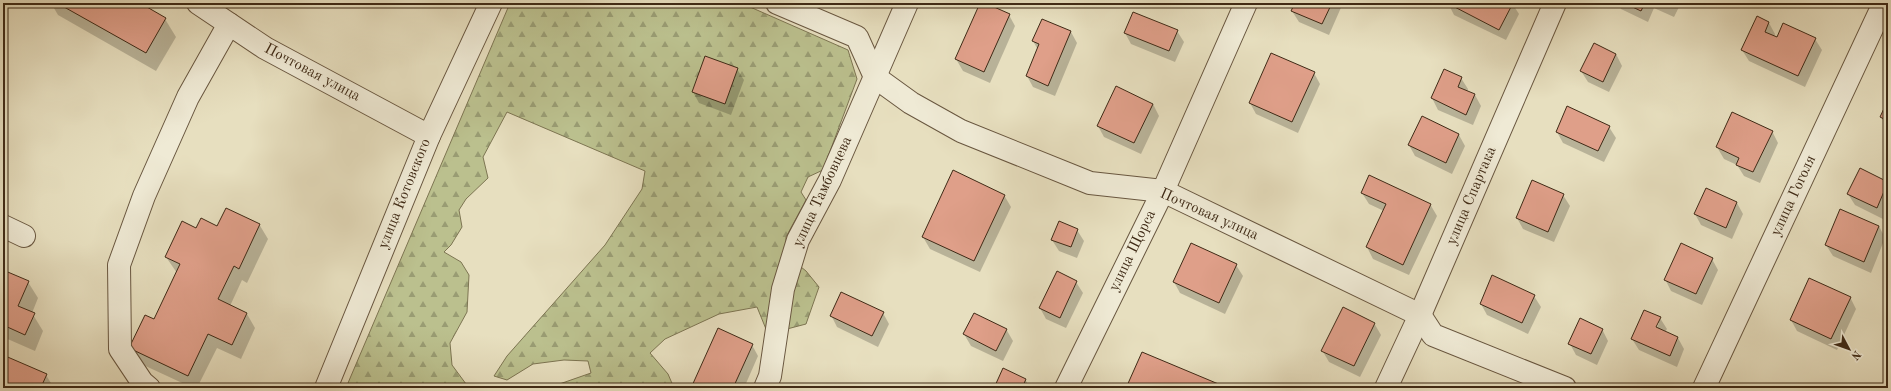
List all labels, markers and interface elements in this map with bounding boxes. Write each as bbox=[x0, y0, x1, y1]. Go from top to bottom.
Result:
street label: Почтовая улица bbox=[262, 41, 363, 105]
street label: улица Тамбовцева bbox=[791, 134, 855, 250]
street label: улица Котовского bbox=[376, 137, 434, 251]
street label: улица Спартака bbox=[1444, 144, 1500, 247]
street label: улица Гоголя bbox=[1769, 153, 1819, 239]
street label: Почтовая улица bbox=[1157, 187, 1261, 244]
street label: улица Щорса bbox=[1107, 207, 1159, 294]
north arrow bbox=[1829, 329, 1869, 369]
text: N bbox=[1848, 348, 1862, 362]

